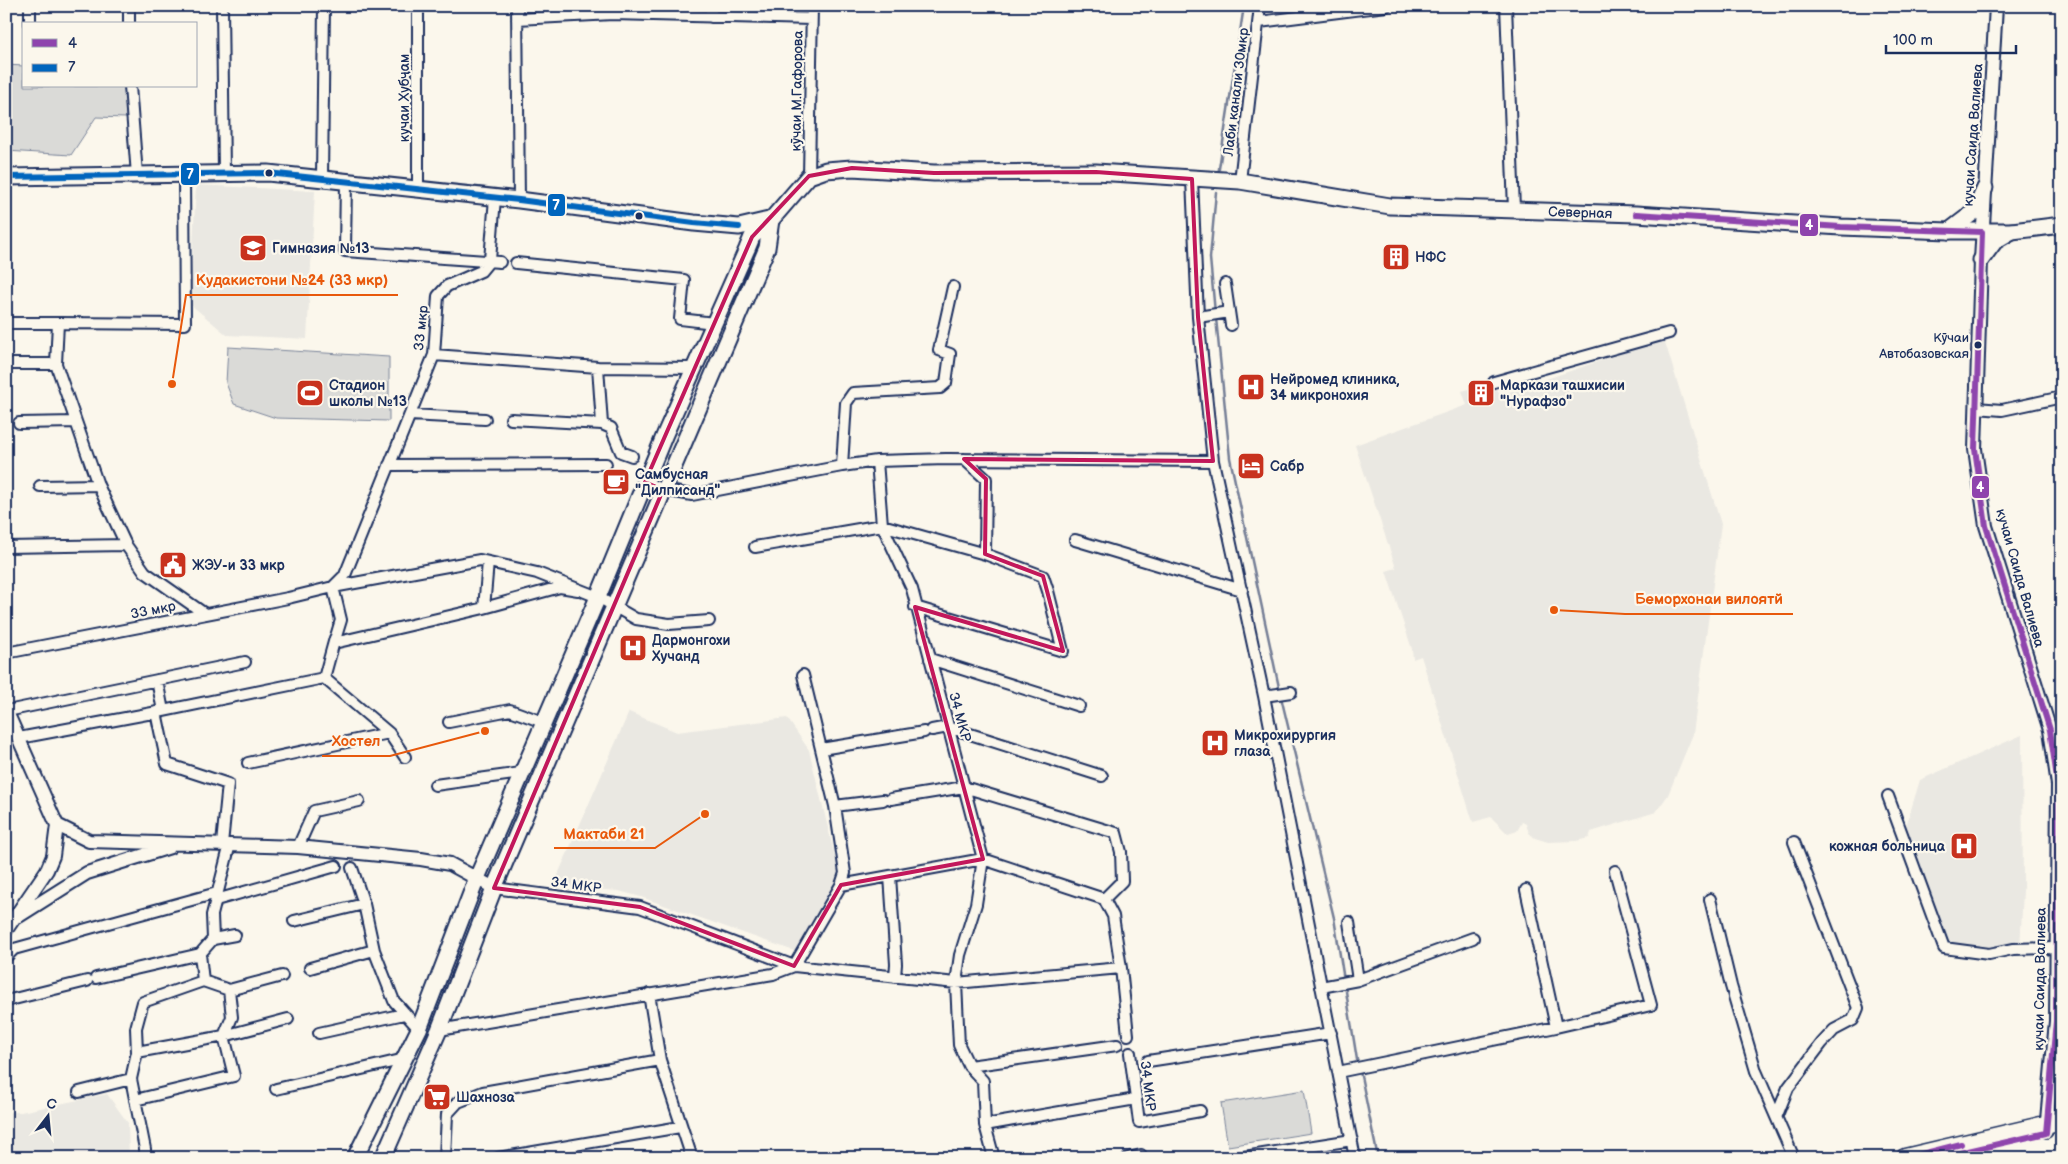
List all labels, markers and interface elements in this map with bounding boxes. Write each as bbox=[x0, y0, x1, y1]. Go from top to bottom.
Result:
legend bbox=[22, 22, 198, 88]
scale bar bbox=[1886, 22, 2016, 54]
street label: Лаби канали 30мкр bbox=[1220, 27, 1252, 158]
street label: кӯчаи М.Гафорова bbox=[787, 30, 807, 152]
text: 100 m bbox=[1893, 31, 1933, 50]
text: 4 bbox=[68, 34, 77, 53]
street label: кучаи Хубҷам bbox=[396, 54, 413, 142]
text: 7 bbox=[68, 58, 76, 77]
street label: кучаи Саида Валиева bbox=[1960, 62, 1987, 207]
line badge: 7 bbox=[180, 162, 200, 186]
text: 7 bbox=[186, 166, 194, 183]
unlabelled marker bbox=[264, 168, 274, 178]
line badge: 7 bbox=[547, 193, 566, 217]
text: 7 bbox=[552, 197, 560, 214]
street label: Северная bbox=[1548, 203, 1613, 222]
unlabelled marker bbox=[634, 211, 644, 221]
line badge: 4 bbox=[1799, 213, 1819, 237]
text: 4 bbox=[1805, 217, 1814, 234]
school or university icon: Гимназия №13 bbox=[238, 233, 268, 263]
place label: Гимназия №13 bbox=[272, 240, 369, 257]
building icon: НФС bbox=[1381, 242, 1411, 272]
place label: НФС bbox=[1415, 249, 1446, 266]
callout: Кудакистони №24 (33 мкр) bbox=[186, 265, 398, 295]
text: Кудакистони №24 (33 мкр) bbox=[196, 271, 388, 290]
street label: 33 мкр bbox=[410, 304, 432, 352]
place label: Кӯчаи Автобазовская bbox=[1878, 330, 1969, 362]
marker: Кӯчаи Автобазовская bbox=[1973, 340, 1983, 350]
place label: Нейромед клиника, 34 микронохия bbox=[1270, 371, 1400, 404]
hospital icon: Нейромед клиника, 34 микронохия bbox=[1236, 372, 1266, 402]
place label: Стадион школы №13 bbox=[329, 377, 407, 410]
place label: Маркази ташхисии "Нурафзо" bbox=[1500, 377, 1625, 410]
sports icon: Стадион школы №13 bbox=[295, 378, 325, 408]
building icon: Маркази ташхисии "Нурафзо" bbox=[1466, 378, 1496, 408]
hotel icon: Сабр bbox=[1236, 451, 1266, 481]
place label: Сабр bbox=[1270, 458, 1305, 475]
place label: Самбусная "Дилписанд" bbox=[635, 466, 720, 499]
cafe icon: Самбусная "Дилписанд" bbox=[601, 467, 631, 497]
line badge: 4 bbox=[1971, 475, 1990, 499]
text: 4 bbox=[1976, 479, 1985, 496]
street label: кучаи Саида Валиева bbox=[1992, 507, 2048, 650]
public building icon: ЖЭУ-и 33 мкр bbox=[158, 550, 188, 580]
place label: ЖЭУ-и 33 мкр bbox=[192, 557, 286, 574]
callout: Беморхонаи вилоятй bbox=[1625, 584, 1793, 614]
text: Беморхонаи вилоятй bbox=[1635, 590, 1783, 609]
street label: 33 мкр bbox=[129, 597, 177, 623]
place label: Дармонгохи Хучанд bbox=[651, 632, 730, 665]
hospital icon: Дармонгохи Хучанд bbox=[618, 633, 648, 663]
street label: 34 МКР bbox=[945, 690, 975, 744]
callout: Хостел bbox=[322, 726, 390, 756]
place label: Микрохирургия глаза bbox=[1234, 727, 1336, 760]
hospital icon: Микрохирургия глаза bbox=[1200, 728, 1230, 758]
text: Хостел bbox=[331, 732, 380, 751]
callout: Мактаби 21 bbox=[554, 818, 655, 848]
text: Мактаби 21 bbox=[563, 825, 645, 844]
hospital icon: кожная больница bbox=[1949, 831, 1979, 861]
place label: кожная больница bbox=[1829, 838, 1946, 855]
street label: 34 МКР bbox=[550, 873, 602, 897]
street label: кучаи Саида Валиева bbox=[2030, 906, 2050, 1051]
street label: 34 МКР bbox=[1136, 1060, 1160, 1112]
supermarket icon: Шахноза bbox=[422, 1082, 452, 1112]
place label: Шахноза bbox=[456, 1089, 516, 1106]
north arrow bbox=[22, 1092, 72, 1142]
text: С bbox=[44, 1094, 59, 1114]

